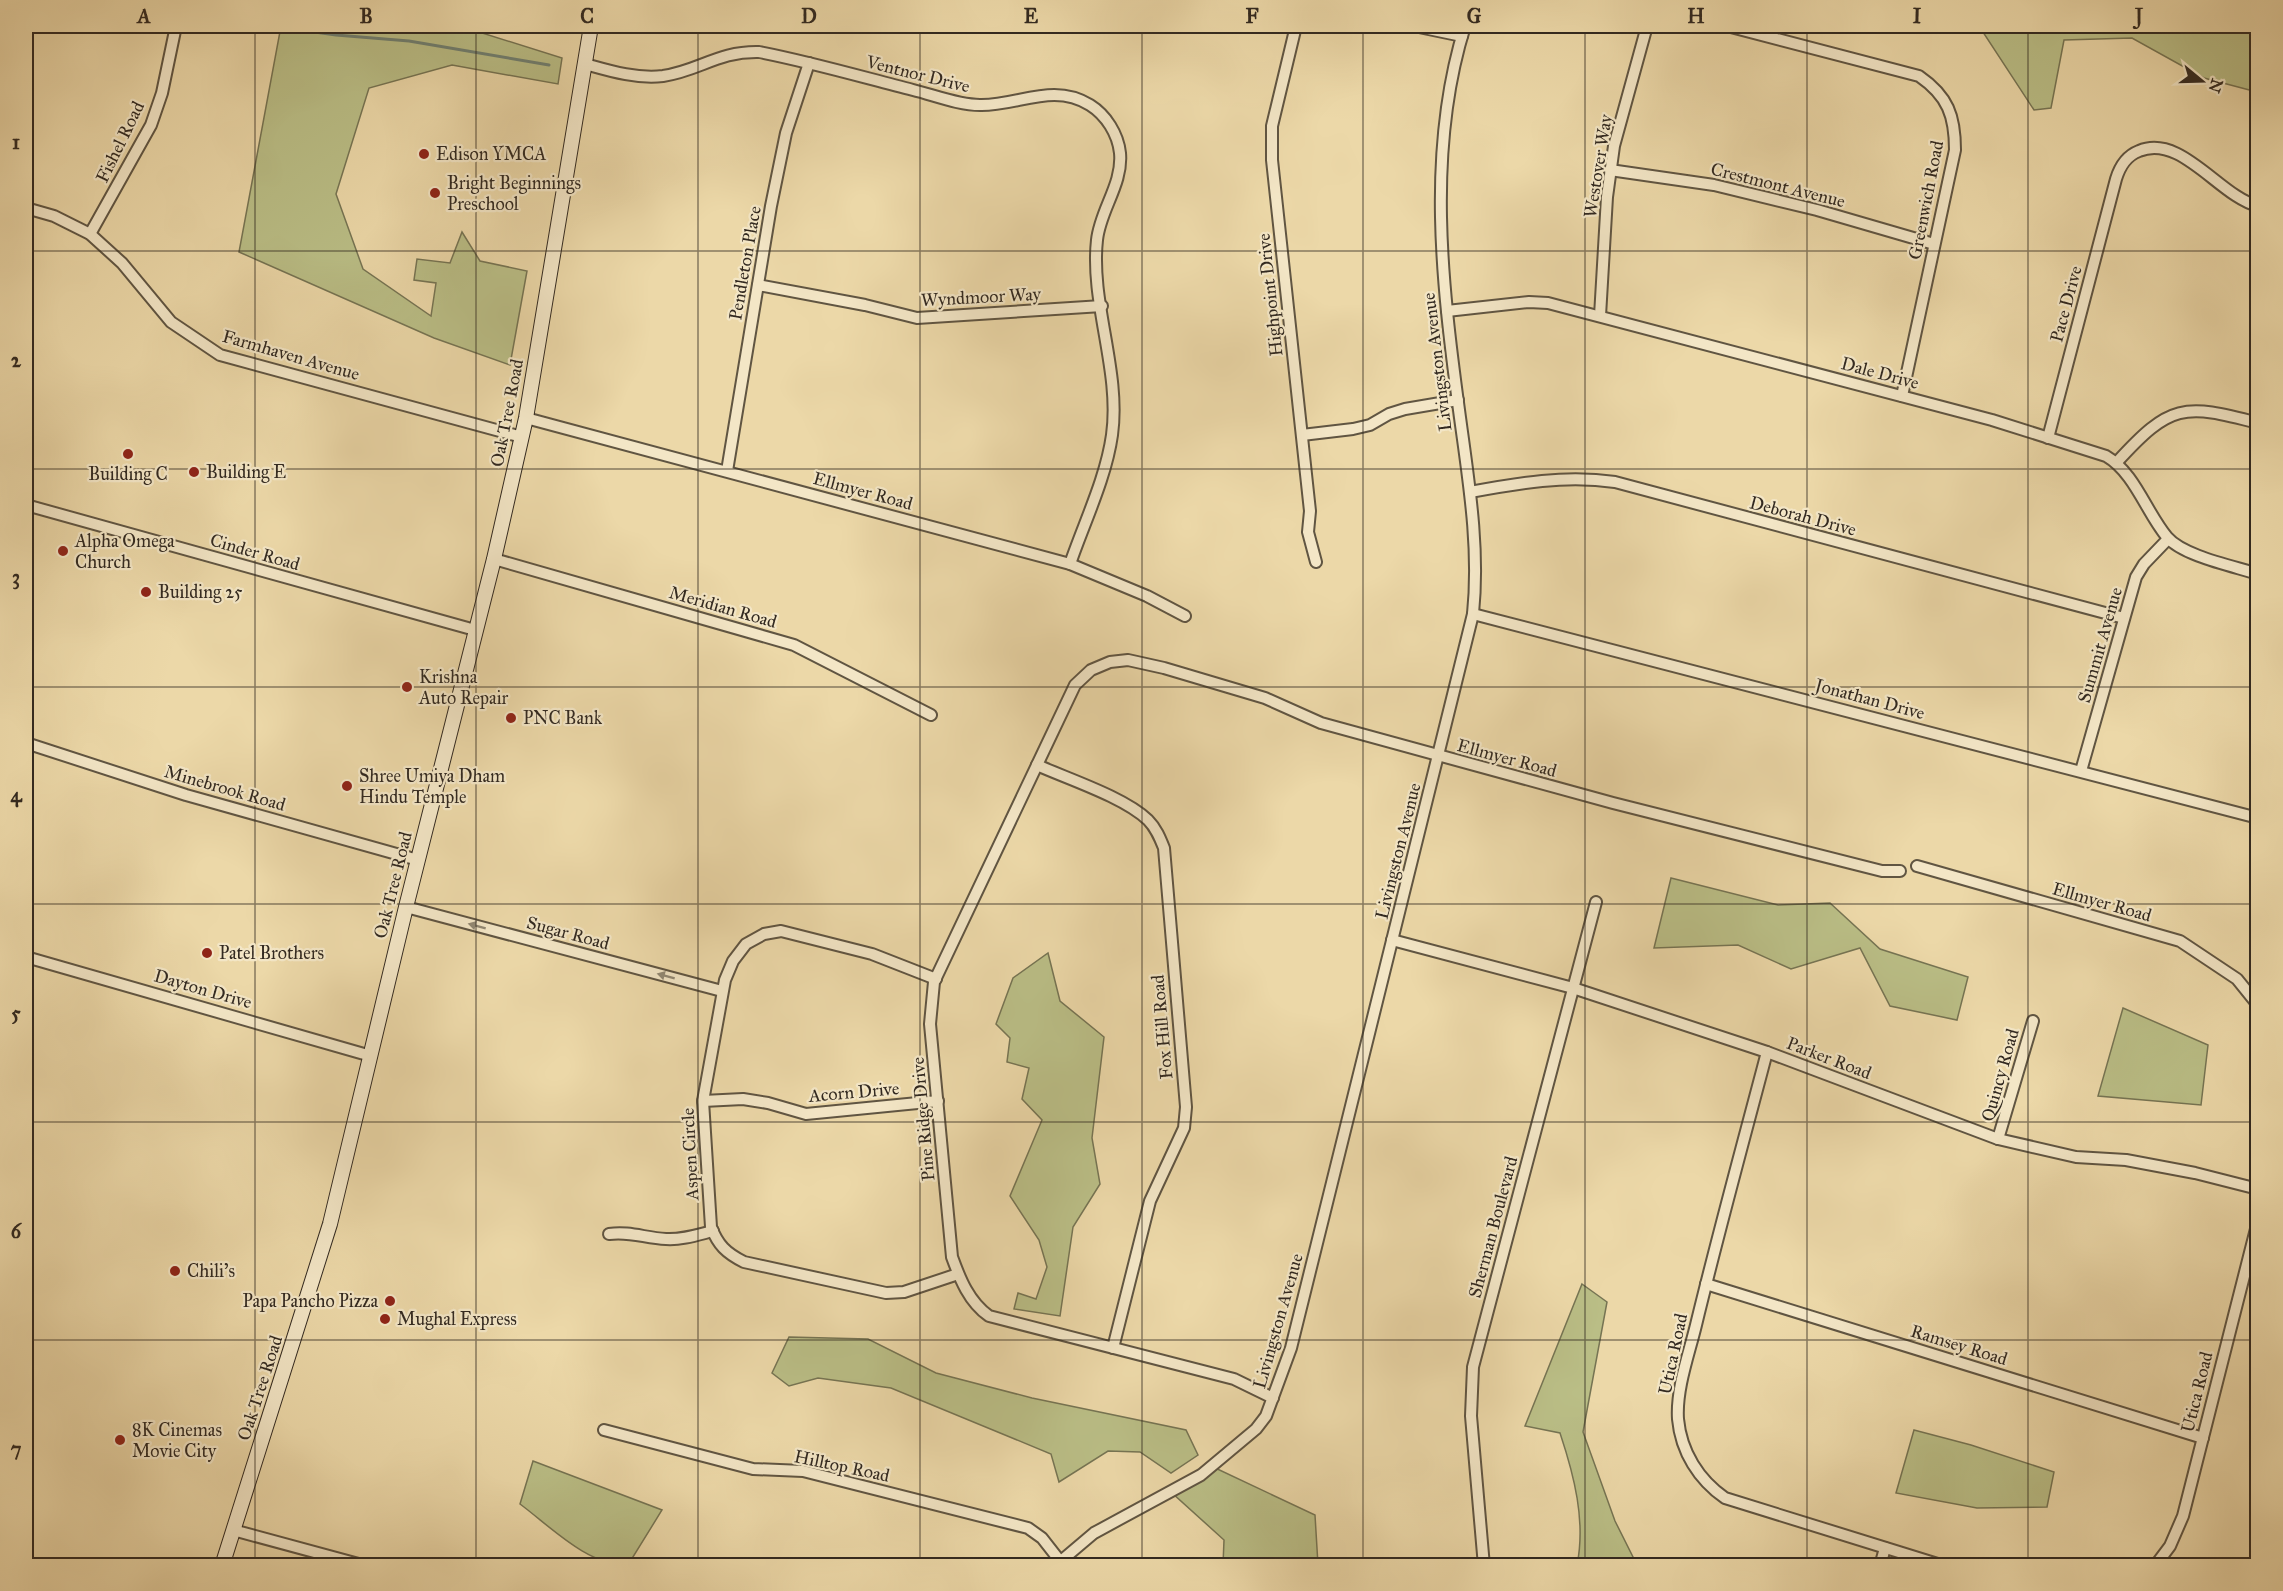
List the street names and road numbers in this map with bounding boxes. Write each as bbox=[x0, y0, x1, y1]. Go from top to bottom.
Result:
street label: Ventnor Drive bbox=[863, 50, 972, 97]
street label: Fishel Road bbox=[91, 98, 149, 186]
street label: Westover Way bbox=[1579, 112, 1617, 219]
street label: Greenwich Road bbox=[1904, 139, 1948, 261]
street label: Crestmont Avenue bbox=[1709, 158, 1847, 212]
street label: Pendleton Place bbox=[724, 204, 766, 322]
street label: Highpoint Drive bbox=[1253, 232, 1288, 358]
street label: Pace Drive bbox=[2045, 263, 2087, 345]
street label: Wyndmoor Way bbox=[920, 283, 1042, 311]
street label: Livingston Avenue bbox=[1418, 291, 1457, 433]
street label: Farmhaven Avenue bbox=[220, 325, 362, 385]
street label: Dale Drive bbox=[1839, 352, 1921, 394]
street label: Oak Tree Road bbox=[486, 357, 528, 469]
street label: Ellmyer Road bbox=[811, 467, 915, 515]
street label: Deborah Drive bbox=[1747, 491, 1859, 541]
street label: Cinder Road bbox=[208, 529, 302, 575]
street label: Meridian Road bbox=[667, 581, 779, 633]
street label: Summit Avenue bbox=[2073, 585, 2127, 705]
street label: Jonathan Drive bbox=[1811, 673, 1927, 725]
street label: Ellmyer Road bbox=[1455, 734, 1559, 782]
street label: Minebrook Road bbox=[162, 760, 288, 816]
street label: Livingston Avenue bbox=[1370, 781, 1427, 922]
street label: Oak Tree Road bbox=[369, 829, 417, 941]
street label: Ellmyer Road bbox=[2050, 877, 2154, 927]
street label: Sugar Road bbox=[524, 911, 612, 956]
street label: Dayton Drive bbox=[152, 965, 254, 1013]
street label: Fox Hill Road bbox=[1146, 974, 1178, 1080]
street label: Quincy Road bbox=[1976, 1026, 2024, 1124]
street label: Parker Road bbox=[1784, 1032, 1874, 1084]
street label: Pine Ridge Drive bbox=[907, 1056, 940, 1182]
street label: Acorn Drive bbox=[807, 1077, 900, 1107]
street label: Aspen Circle bbox=[677, 1107, 703, 1202]
street label: Sherman Boulevard bbox=[1464, 1154, 1522, 1300]
street label: Livingston Avenue bbox=[1248, 1251, 1309, 1391]
street label: Utica Road bbox=[1654, 1311, 1692, 1397]
street label: Ramsey Road bbox=[1908, 1320, 2010, 1370]
street label: Oak Tree Road bbox=[233, 1333, 287, 1443]
street label: Utica Road bbox=[2176, 1349, 2218, 1435]
street label: Hilltop Road bbox=[792, 1445, 892, 1487]

